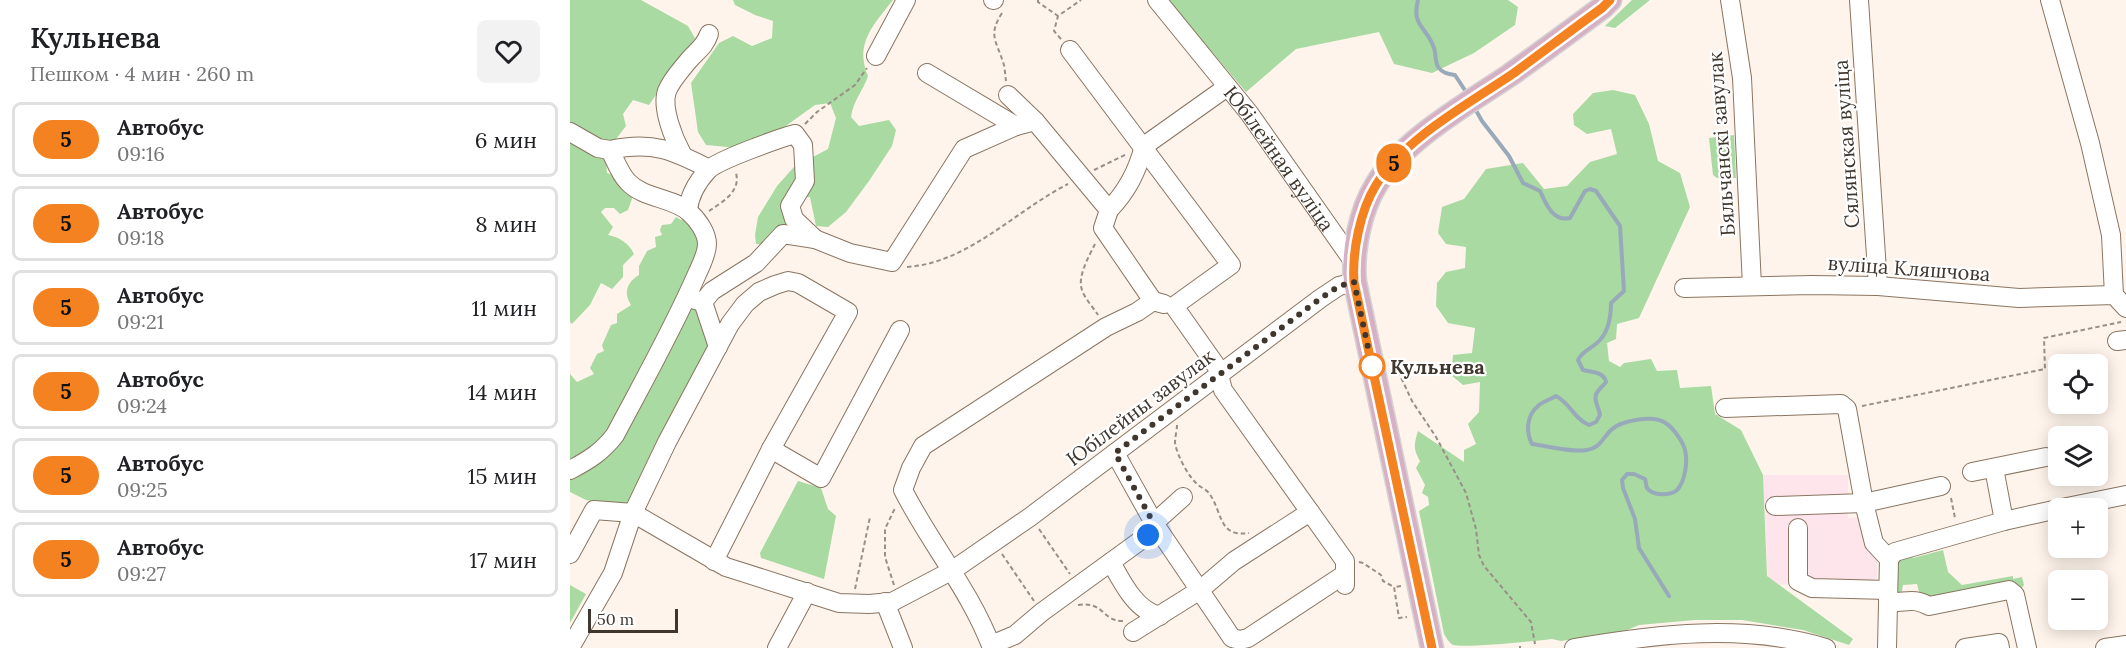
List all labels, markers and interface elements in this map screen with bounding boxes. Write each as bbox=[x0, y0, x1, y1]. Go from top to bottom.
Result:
text: Кульнева bbox=[30, 20, 160, 56]
button: heart bbox=[477, 20, 540, 83]
street label: Бяльчанскі завулак bbox=[1702, 51, 1740, 237]
street label: Сялянская вуліца bbox=[1828, 59, 1864, 229]
text: Пешком · 4 мин · 260 m bbox=[30, 61, 254, 86]
street label: Юбілейная вуліца bbox=[1219, 80, 1340, 235]
text: Автобус bbox=[117, 113, 204, 141]
text: 5 bbox=[60, 126, 72, 153]
text: 6 мин bbox=[475, 126, 537, 154]
text: 09:16 bbox=[117, 141, 165, 166]
line badge: 5 bbox=[1374, 144, 1414, 182]
text: 5 bbox=[1388, 150, 1400, 177]
text: Автобус bbox=[117, 197, 204, 225]
text: 5 bbox=[60, 210, 72, 237]
text: 8 мин bbox=[475, 210, 537, 238]
text: 09:18 bbox=[117, 225, 165, 250]
street label: вуліца Кляшчова bbox=[1827, 250, 1991, 286]
text: Автобус bbox=[117, 281, 204, 309]
text: 5 bbox=[60, 294, 72, 321]
text: 11 мин bbox=[471, 294, 537, 322]
text: 09:21 bbox=[117, 309, 164, 334]
street label: Юбілейны завулак bbox=[1061, 343, 1219, 471]
marker: Кульнева bbox=[1359, 353, 1385, 379]
place label: Кульнева bbox=[1390, 354, 1485, 379]
map controls bbox=[2048, 354, 2108, 630]
button: locate bbox=[2048, 354, 2108, 414]
text: Автобус bbox=[117, 365, 204, 393]
text: 5 bbox=[60, 378, 72, 405]
text: 14 мин bbox=[468, 378, 537, 406]
text: 09:24 bbox=[117, 393, 167, 418]
button: layers bbox=[2048, 426, 2108, 486]
text: Автобус bbox=[117, 449, 204, 477]
text: 5 bbox=[60, 462, 72, 489]
text: 15 мин bbox=[468, 462, 537, 490]
text: 09:25 bbox=[117, 477, 168, 502]
button: + bbox=[2048, 498, 2108, 558]
your location bbox=[1133, 520, 1163, 550]
text: Автобус bbox=[117, 533, 204, 561]
text: 5 bbox=[60, 546, 72, 573]
text: 17 мин bbox=[469, 546, 537, 574]
text: 09:27 bbox=[117, 561, 166, 586]
button: − bbox=[2048, 570, 2108, 630]
scale bar bbox=[588, 606, 678, 634]
text: 50 m bbox=[597, 609, 634, 629]

